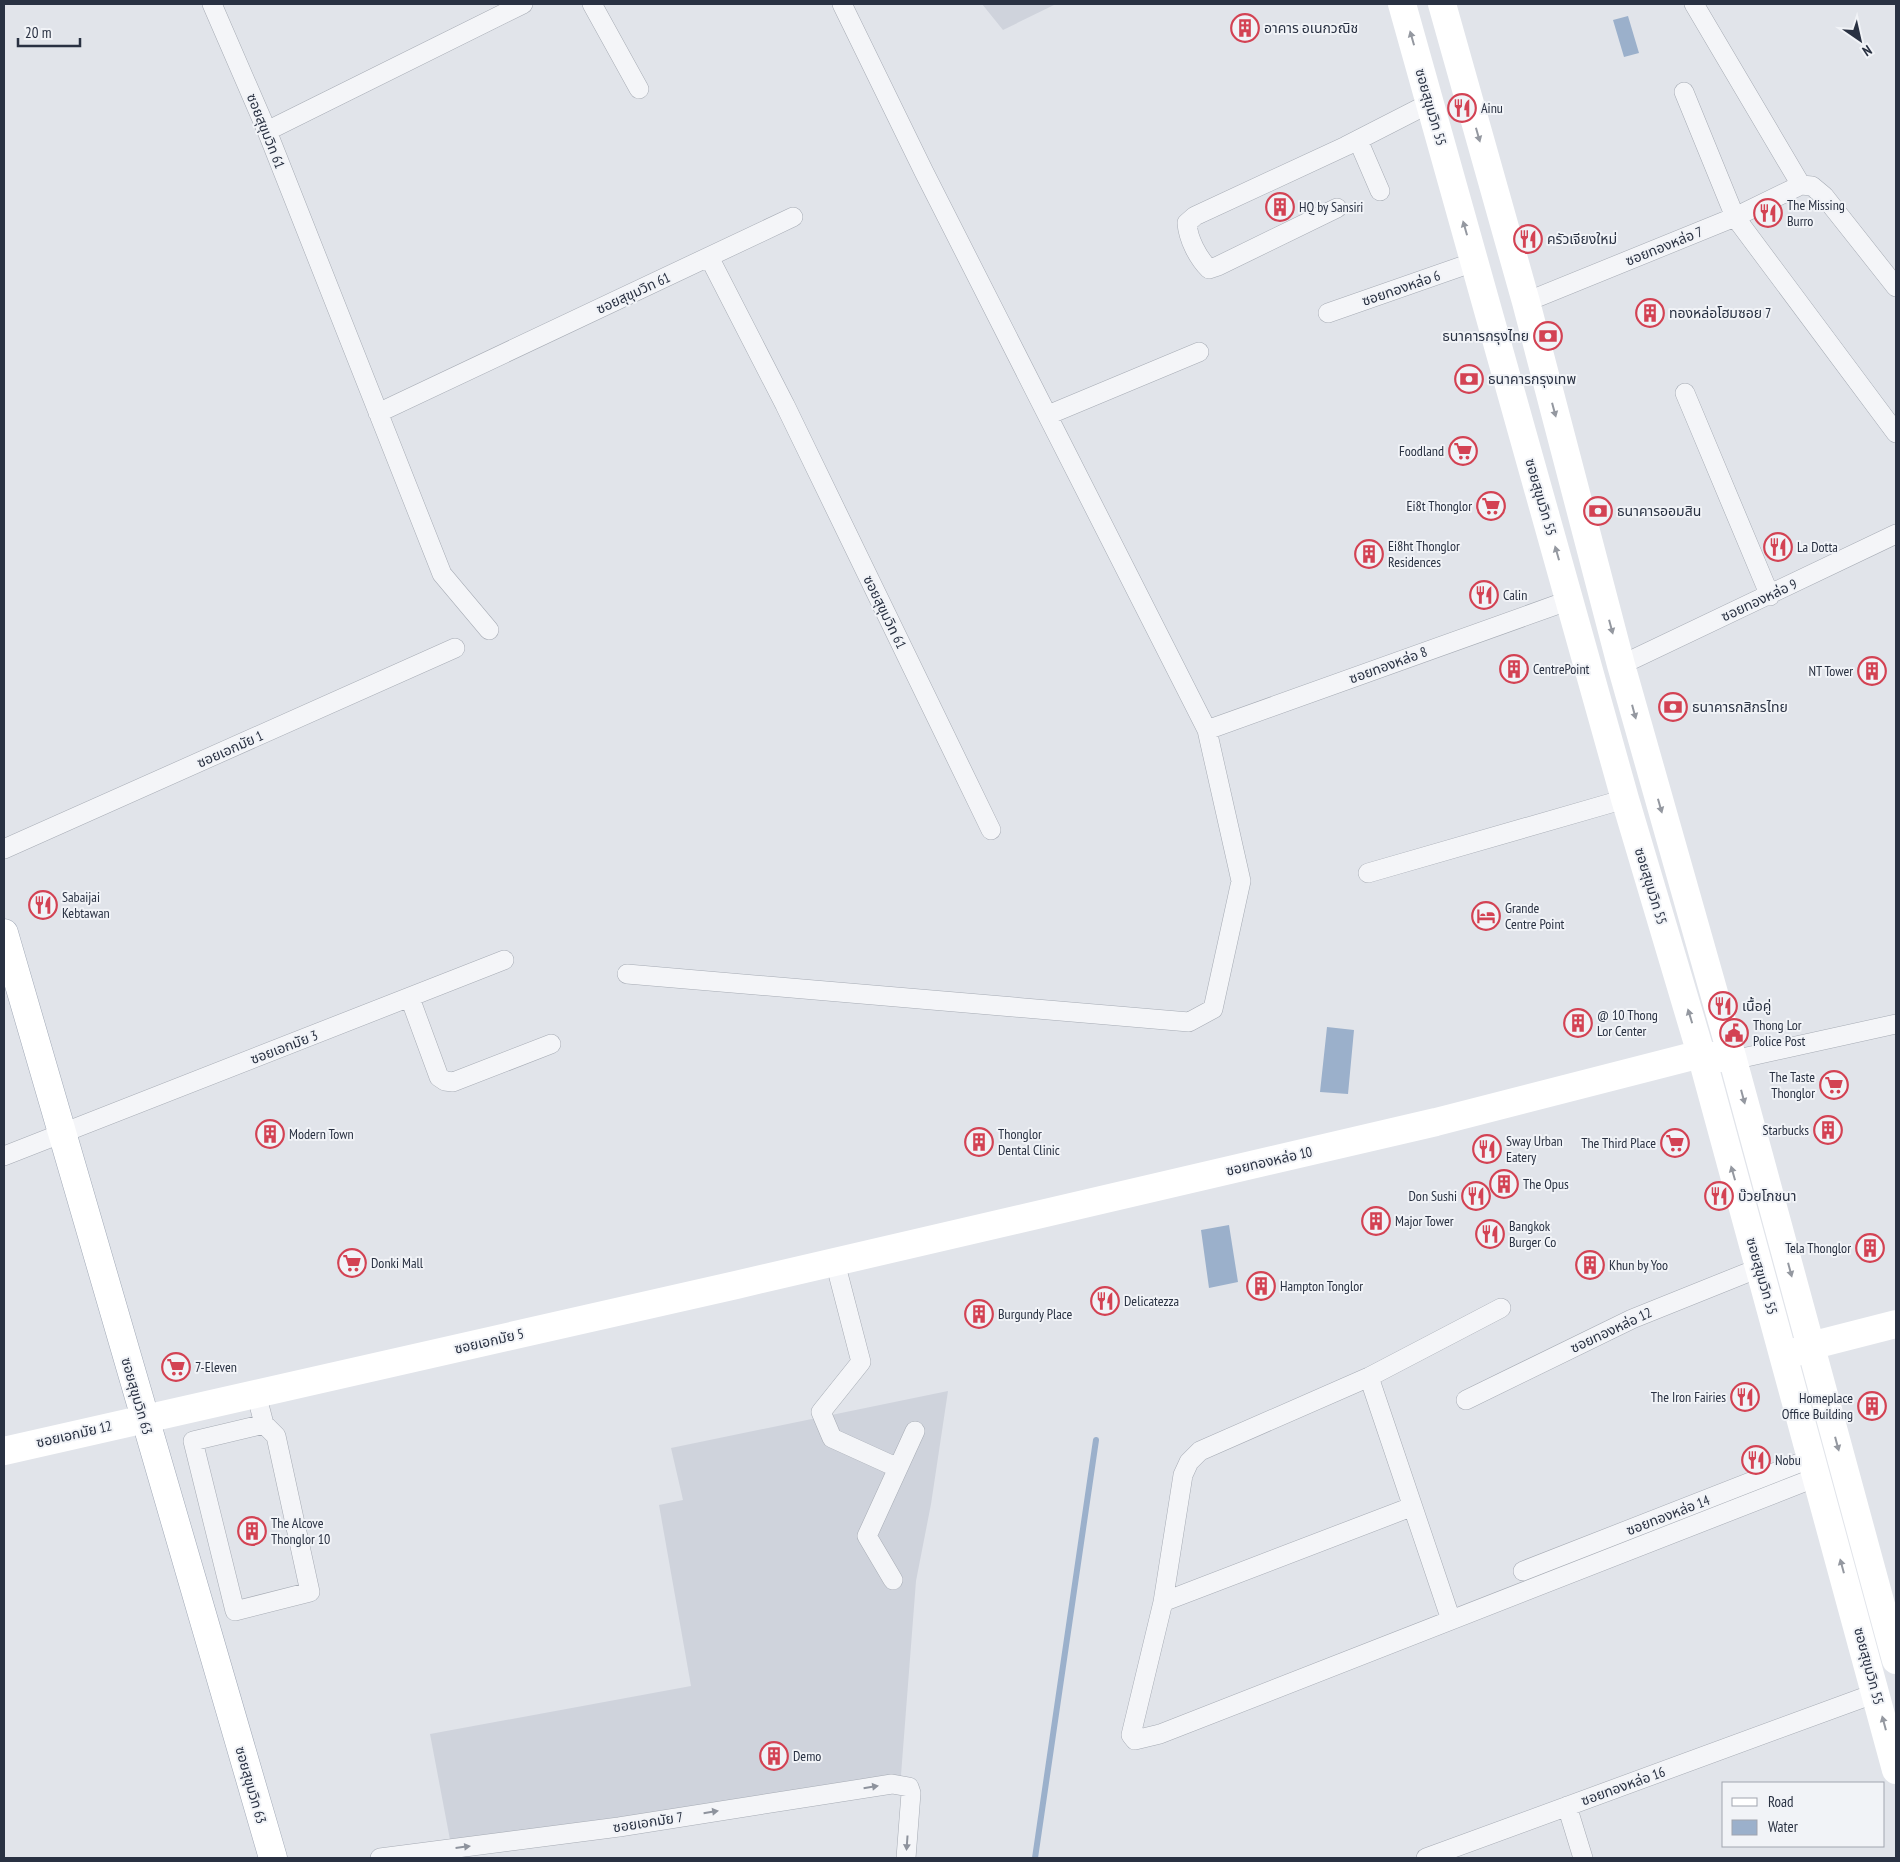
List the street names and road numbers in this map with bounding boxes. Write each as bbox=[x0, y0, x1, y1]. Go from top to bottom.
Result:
street label: ซอยสุขุมวิท 55 bbox=[1411, 66, 1451, 148]
street label: ซอยสุขุมวิท 61 bbox=[243, 91, 289, 171]
street label: ซอยทองหล่อ 7 bbox=[1623, 222, 1705, 270]
street label: ซอยทองหล่อ 6 bbox=[1359, 266, 1443, 310]
street label: ซอยสุขุมวิท 61 bbox=[593, 268, 673, 318]
street label: ซอยสุขุมวิท 55 bbox=[1521, 456, 1561, 538]
street label: ซอยสุขุมวิท 61 bbox=[860, 572, 910, 652]
street label: ซอยทองหล่อ 9 bbox=[1718, 575, 1800, 625]
street label: ซอยทองหล่อ 8 bbox=[1347, 643, 1429, 687]
street label: ซอยเอกมัย 1 bbox=[194, 726, 266, 772]
street label: ซอยสุขุมวิท 55 bbox=[1631, 845, 1671, 927]
street label: ซอยเอกมัย 3 bbox=[248, 1026, 320, 1068]
street label: ซอยทองหล่อ 10 bbox=[1224, 1142, 1314, 1180]
street label: ซอยสุขุมวิท 55 bbox=[1742, 1235, 1782, 1317]
street label: ซอยทองหล่อ 12 bbox=[1567, 1303, 1655, 1357]
street label: ซอยเอกมัย 5 bbox=[453, 1324, 525, 1358]
street label: ซอยสุขุมวิท 63 bbox=[117, 1355, 157, 1437]
street label: ซอยเอกมัย 12 bbox=[34, 1417, 114, 1451]
street label: ซอยทองหล่อ 14 bbox=[1624, 1491, 1713, 1539]
street label: ซอยสุขุมวิท 55 bbox=[1850, 1625, 1888, 1707]
street label: ซอยสุขุมวิท 63 bbox=[231, 1744, 271, 1826]
street label: ซอยทองหล่อ 16 bbox=[1579, 1762, 1667, 1810]
street label: ซอยเอกมัย 7 bbox=[612, 1808, 684, 1836]

